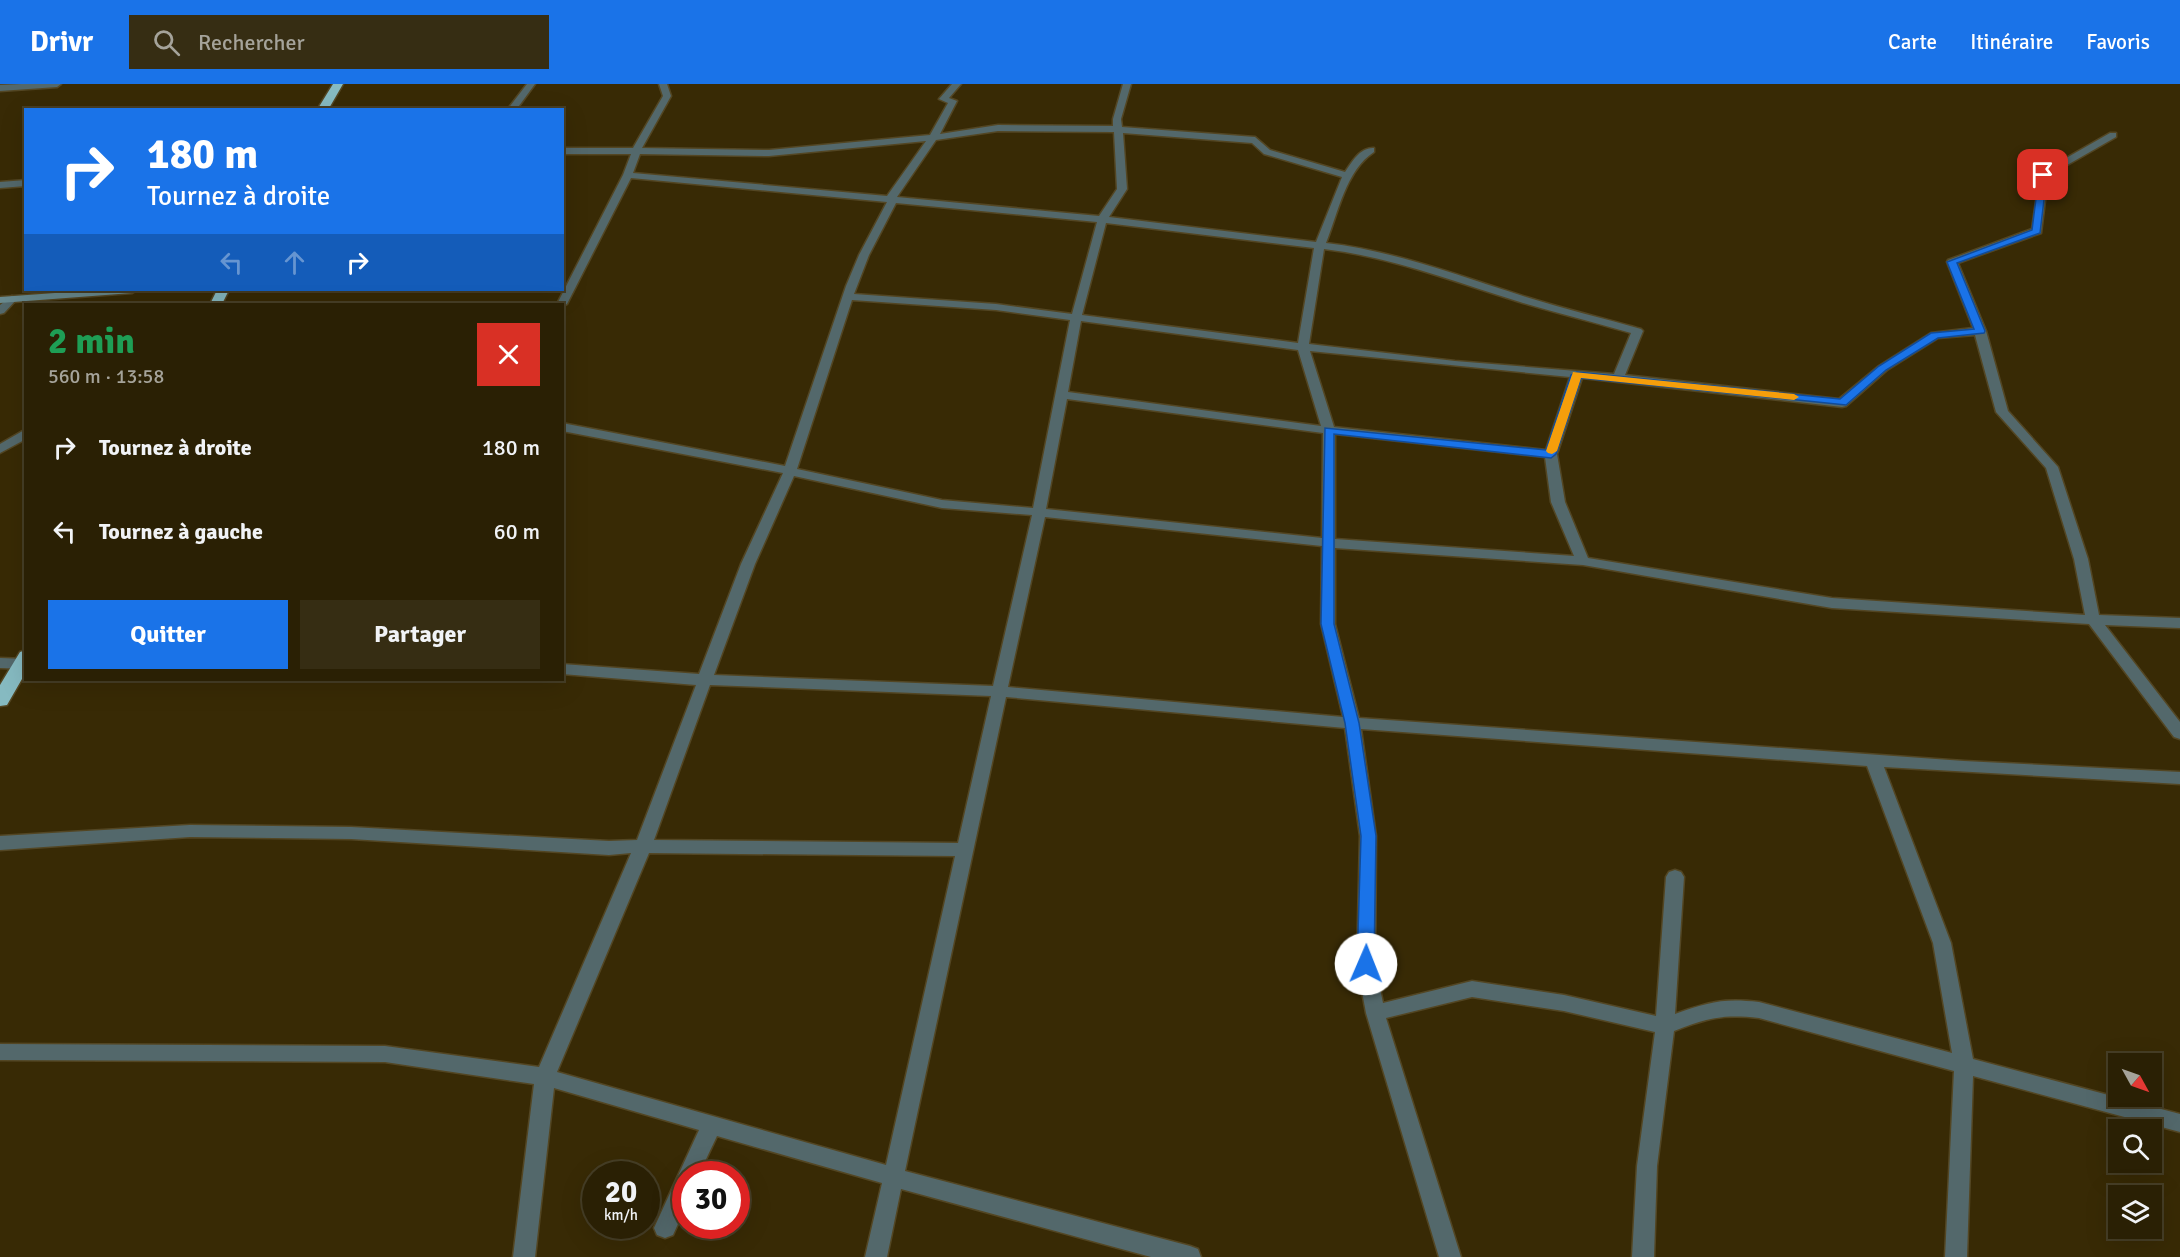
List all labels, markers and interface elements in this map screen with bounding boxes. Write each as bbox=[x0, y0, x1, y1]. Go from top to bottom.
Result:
search box bbox=[129, 15, 549, 69]
text: Drivr bbox=[30, 25, 93, 59]
icon: search bbox=[150, 26, 183, 59]
text: Rechercher bbox=[198, 29, 305, 56]
text: Carte bbox=[1888, 29, 1937, 55]
text: Itinéraire bbox=[1970, 29, 2053, 55]
text: Favoris bbox=[2086, 29, 2150, 55]
text: 180 m bbox=[147, 129, 258, 180]
icon: right bbox=[48, 132, 126, 210]
pin bbox=[2017, 149, 2068, 200]
icon: arrive bbox=[2026, 158, 2059, 191]
text: Tournez à droite bbox=[147, 180, 330, 213]
icon: left bbox=[215, 246, 248, 279]
icon: ahead bbox=[278, 246, 311, 279]
icon: right bbox=[341, 246, 374, 279]
text: 2 min bbox=[48, 319, 135, 364]
button: close bbox=[477, 323, 540, 386]
text: 560 m · 13:58 bbox=[48, 364, 164, 389]
icon: right bbox=[48, 431, 81, 464]
text: Tournez à droite bbox=[99, 434, 252, 461]
text: 180 m bbox=[482, 434, 540, 461]
icon: left bbox=[48, 515, 81, 548]
text: Tournez à gauche bbox=[99, 518, 263, 545]
text: 60 m bbox=[494, 518, 540, 545]
button: Quitter bbox=[48, 600, 288, 669]
button: Partager bbox=[300, 600, 540, 669]
position arrow bbox=[1334, 932, 1398, 996]
north arrow bbox=[2108, 1053, 2162, 1107]
map controls bbox=[2108, 1053, 2162, 1239]
button: search bbox=[2108, 1119, 2162, 1173]
speed limit sign: 30 bbox=[672, 1161, 750, 1239]
text: 20 bbox=[605, 1174, 637, 1211]
button: layers bbox=[2108, 1185, 2162, 1239]
text: km/h bbox=[604, 1206, 638, 1224]

